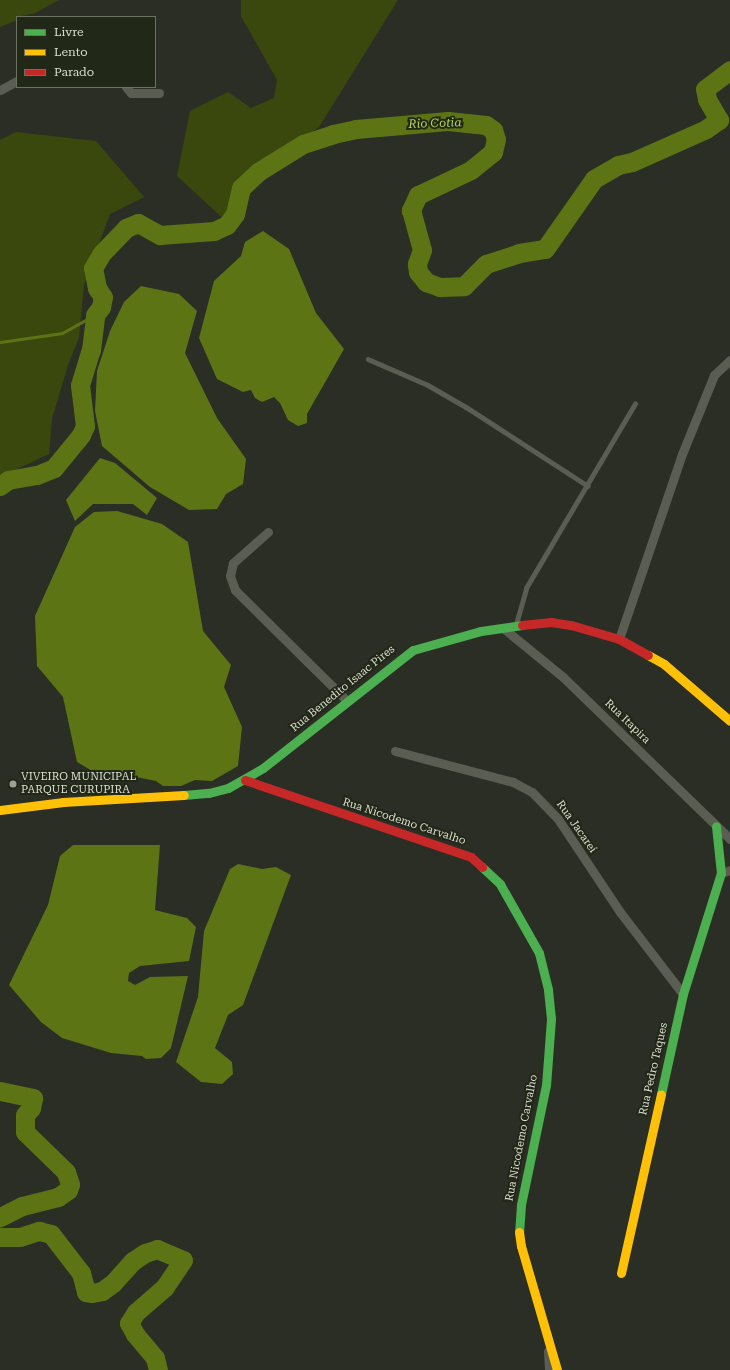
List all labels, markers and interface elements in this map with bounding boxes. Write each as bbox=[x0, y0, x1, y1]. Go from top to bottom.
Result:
legend bbox=[16, 16, 156, 88]
text: Livre bbox=[54, 25, 84, 39]
text: Lento bbox=[54, 45, 88, 59]
text: Parado bbox=[54, 65, 94, 79]
water label: Rio Cotia bbox=[408, 116, 462, 132]
street label: Rua Benedito Isaac Pires bbox=[288, 643, 398, 735]
street label: Rua Itapira bbox=[601, 697, 653, 747]
place label: VIVEIRO MUNICIPAL PARQUE CURUPIRA bbox=[21, 771, 136, 797]
marker: VIVEIRO MUNICIPAL PARQUE CURUPIRA bbox=[8, 779, 18, 789]
street label: Rua Nicodemo Carvalho bbox=[341, 796, 467, 848]
street label: Rua Jacareí bbox=[553, 798, 599, 856]
street label: Rua Pedro Taques bbox=[637, 1021, 671, 1117]
street label: Rua Nicodemo Carvalho bbox=[503, 1073, 541, 1203]

